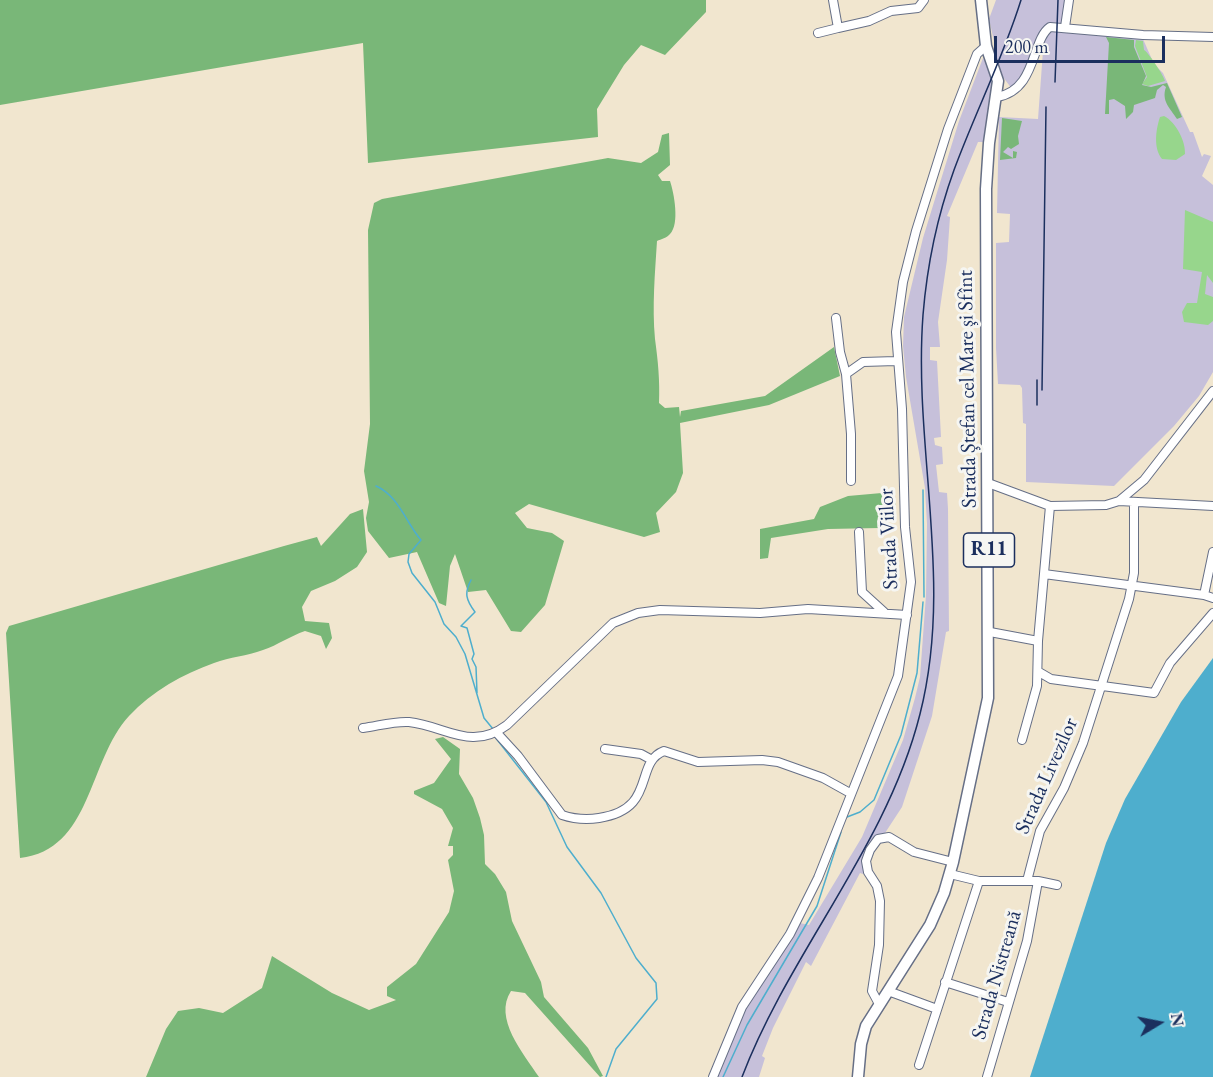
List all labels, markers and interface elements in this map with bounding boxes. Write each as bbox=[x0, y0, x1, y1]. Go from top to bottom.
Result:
scale bar bbox=[997, 24, 1168, 62]
text: 200 m bbox=[1005, 35, 1049, 58]
street label: Strada Ştefan cel Mare şi Sfînt bbox=[953, 270, 983, 508]
street label: Strada Viilor bbox=[874, 488, 904, 590]
road number: R11 bbox=[964, 533, 1014, 567]
street label: Strada Livezilor bbox=[1010, 714, 1084, 838]
street label: Strada Nistreană bbox=[967, 908, 1027, 1042]
north arrow bbox=[1129, 993, 1189, 1053]
text: N bbox=[1166, 1012, 1189, 1028]

